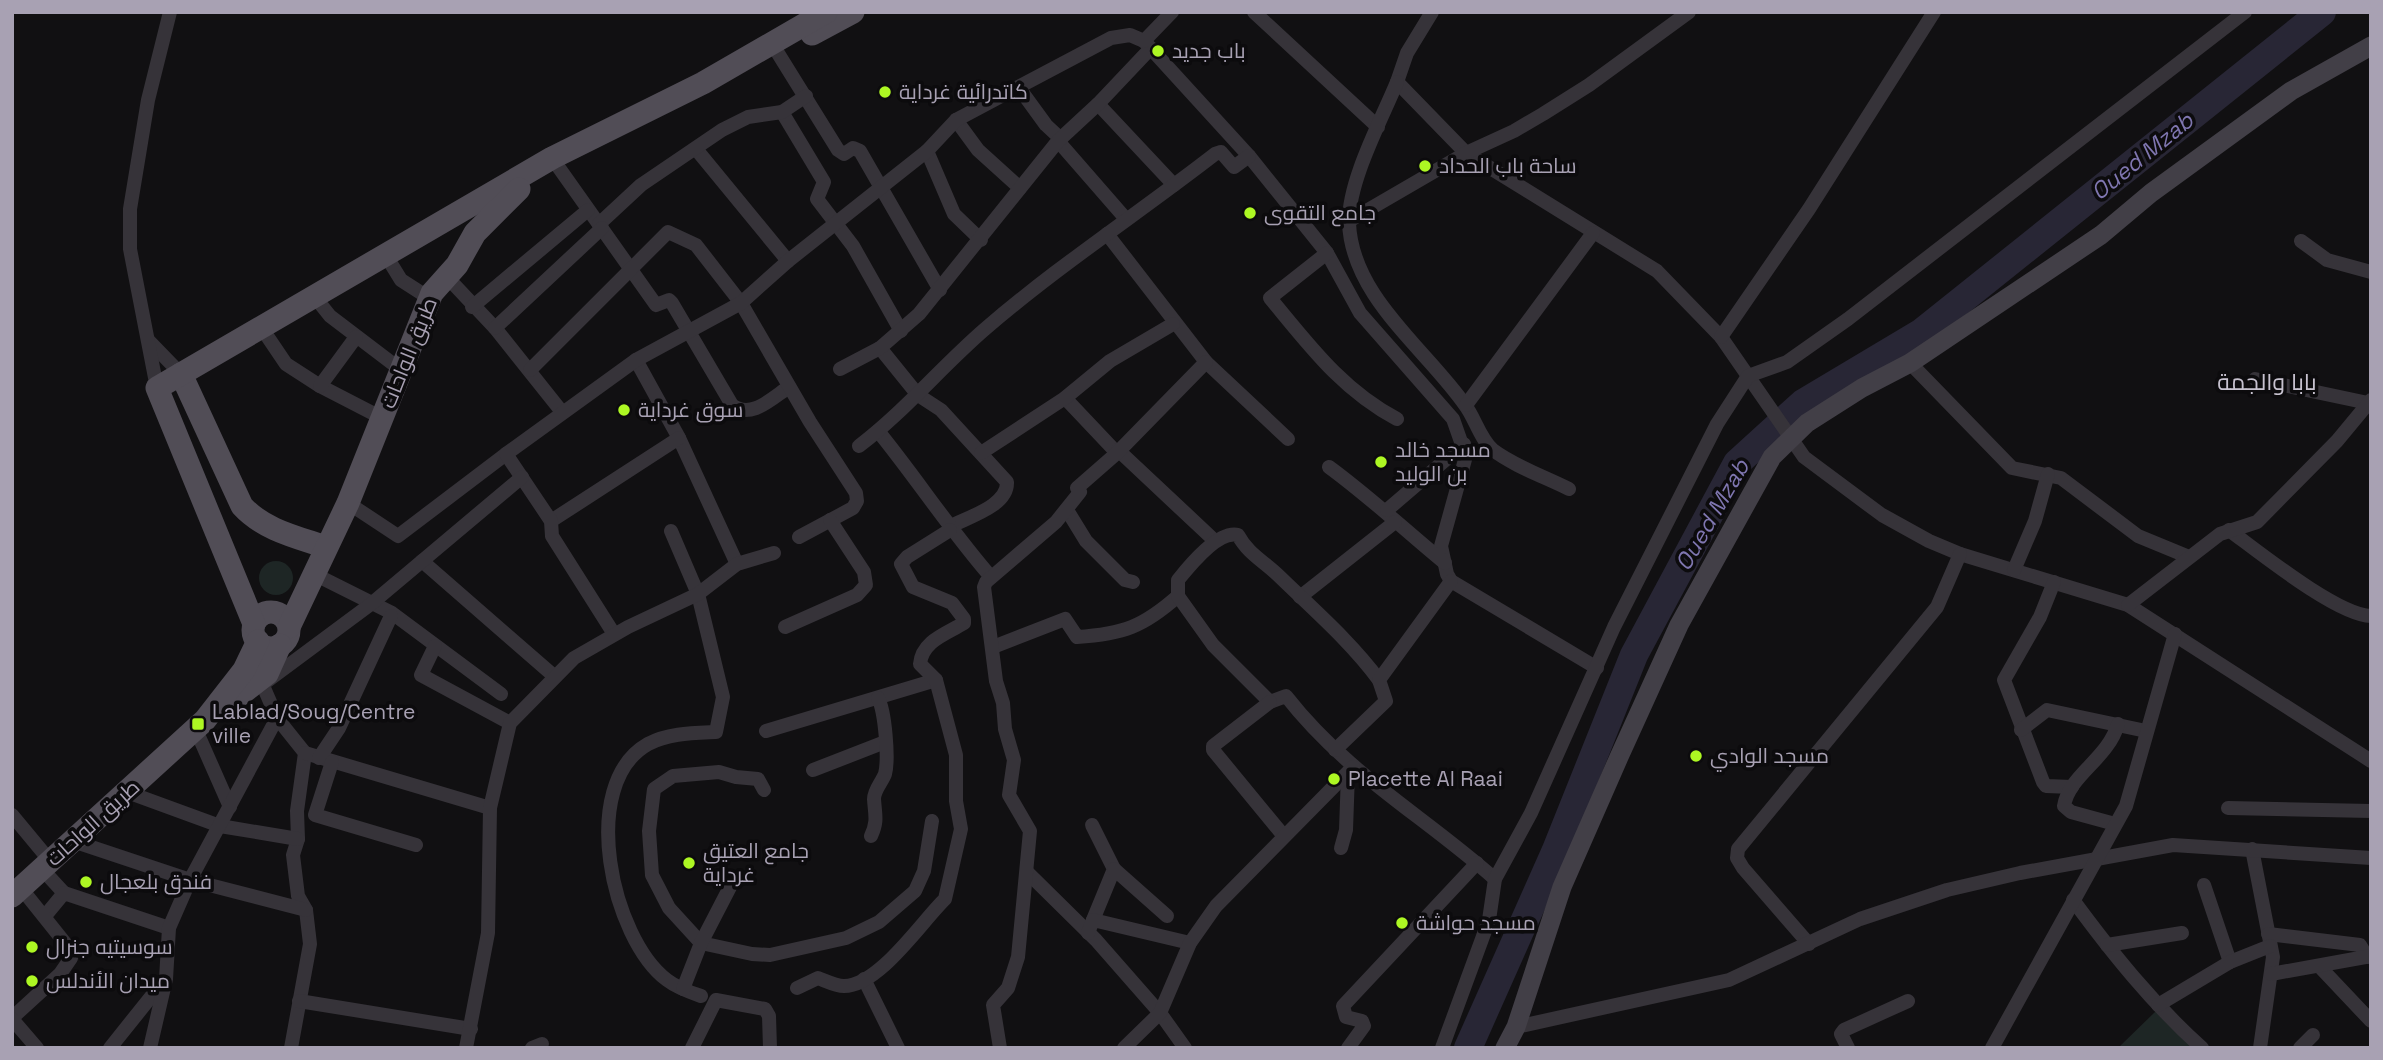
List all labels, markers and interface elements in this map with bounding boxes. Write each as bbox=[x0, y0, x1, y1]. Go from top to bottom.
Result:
place label: باب جديد bbox=[1172, 37, 1246, 64]
marker: باب جديد bbox=[1150, 43, 1166, 59]
place label: كاتدرائية غرداية bbox=[899, 78, 1028, 105]
marker: كاتدرائية غرداية bbox=[877, 84, 893, 100]
water label: Oued Mzab bbox=[2085, 105, 2200, 207]
place label: ساحة باب الحداد bbox=[1439, 152, 1577, 179]
marker: ساحة باب الحداد bbox=[1417, 158, 1433, 174]
place label: جامع التقوى bbox=[1264, 199, 1376, 227]
marker: جامع التقوى bbox=[1242, 205, 1258, 221]
street label: طريق الواحات bbox=[374, 293, 443, 412]
district label: بابا والجمة bbox=[2217, 367, 2317, 397]
place label: سوق غرداية bbox=[638, 396, 743, 423]
marker: سوق غرداية bbox=[616, 402, 632, 418]
place label: مسجد خالد بن الوليد bbox=[1395, 436, 1491, 487]
water label: Oued Mzab bbox=[1668, 453, 1756, 576]
marker: مسجد خالد بن الوليد bbox=[1373, 454, 1389, 470]
place label: Lablad/Soug/Centre ville bbox=[212, 698, 415, 749]
marker: Lablad/Soug/Centre ville bbox=[190, 716, 206, 732]
place label: مسجد الوادي bbox=[1710, 742, 1829, 772]
marker: مسجد الوادي bbox=[1688, 748, 1704, 764]
place label: Placette Al Raai bbox=[1348, 765, 1503, 792]
marker: Placette Al Raai bbox=[1326, 771, 1342, 787]
street label: طريق الواحات bbox=[40, 773, 145, 872]
place label: جامع العتيق غرداية bbox=[703, 837, 809, 888]
marker: جامع العتيق غرداية bbox=[681, 855, 697, 871]
place label: فندق بلعجال bbox=[100, 868, 212, 895]
marker: فندق بلعجال bbox=[78, 874, 94, 890]
place label: مسجد حواشة bbox=[1416, 909, 1536, 936]
marker: مسجد حواشة bbox=[1394, 915, 1410, 931]
place label: سوسيتيه جنرال bbox=[46, 933, 173, 960]
marker: سوسيتيه جنرال bbox=[24, 939, 40, 955]
place label: ميدان الأندلس bbox=[46, 967, 170, 994]
marker: ميدان الأندلس bbox=[24, 973, 40, 989]

